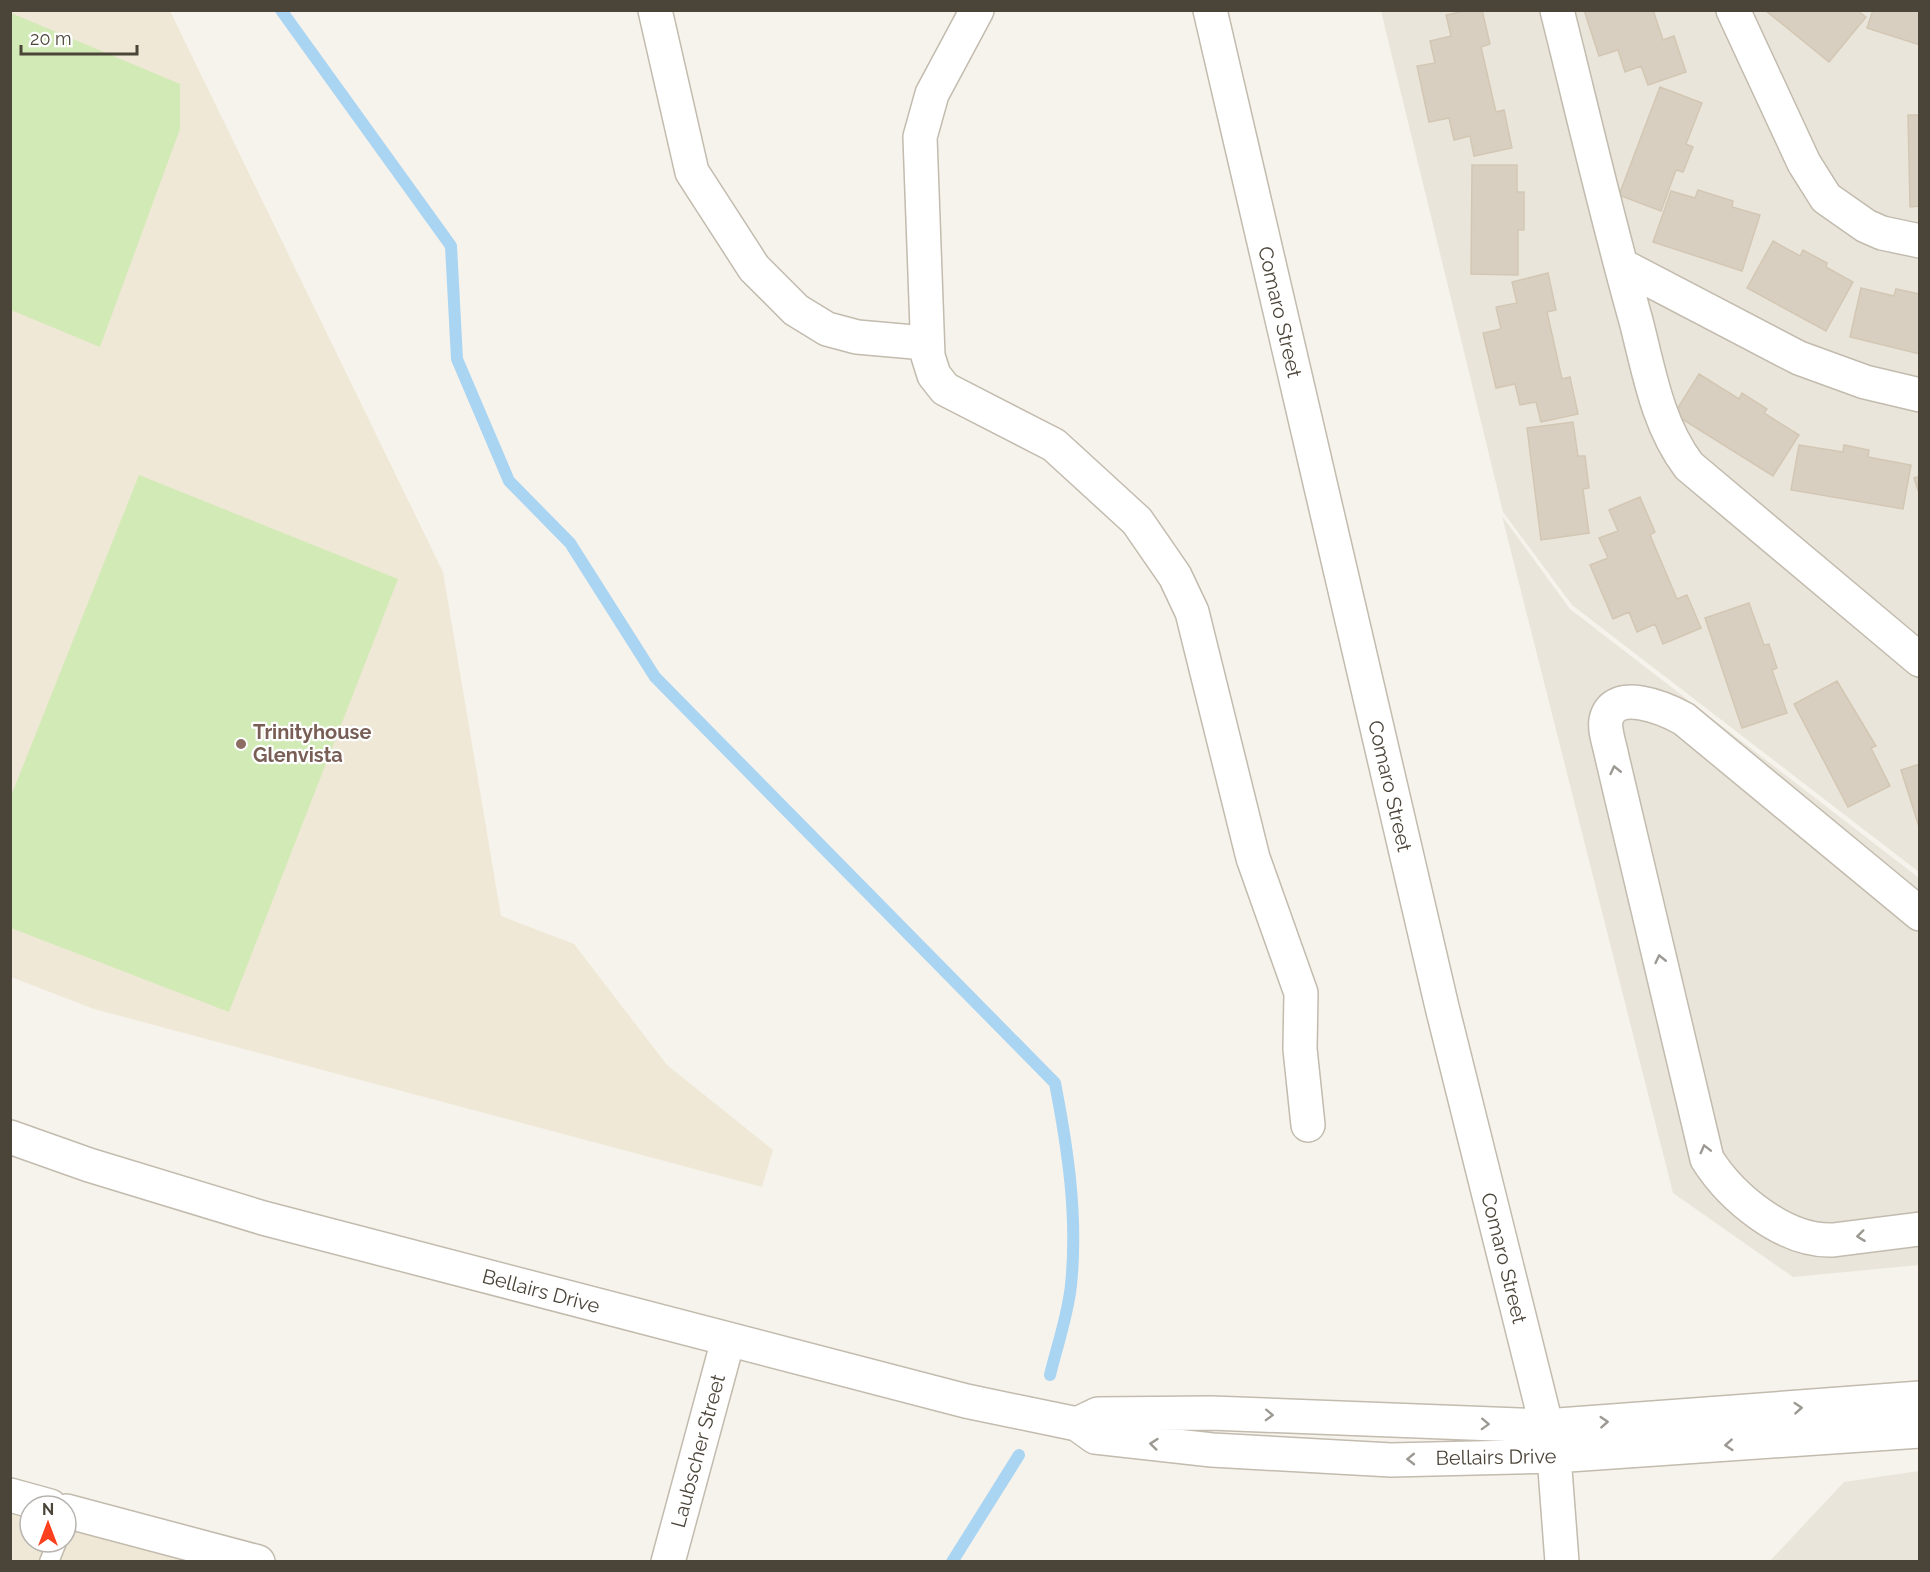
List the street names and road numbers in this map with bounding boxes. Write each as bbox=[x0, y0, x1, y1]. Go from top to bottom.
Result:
street label: Comaro Street bbox=[1253, 244, 1307, 380]
street label: Comaro Street bbox=[1363, 718, 1417, 854]
street label: Comaro Street bbox=[1476, 1190, 1532, 1326]
street label: Bellairs Drive bbox=[480, 1264, 603, 1318]
street label: Laubscher Street bbox=[666, 1371, 730, 1530]
street label: Bellairs Drive bbox=[1435, 1444, 1557, 1470]

